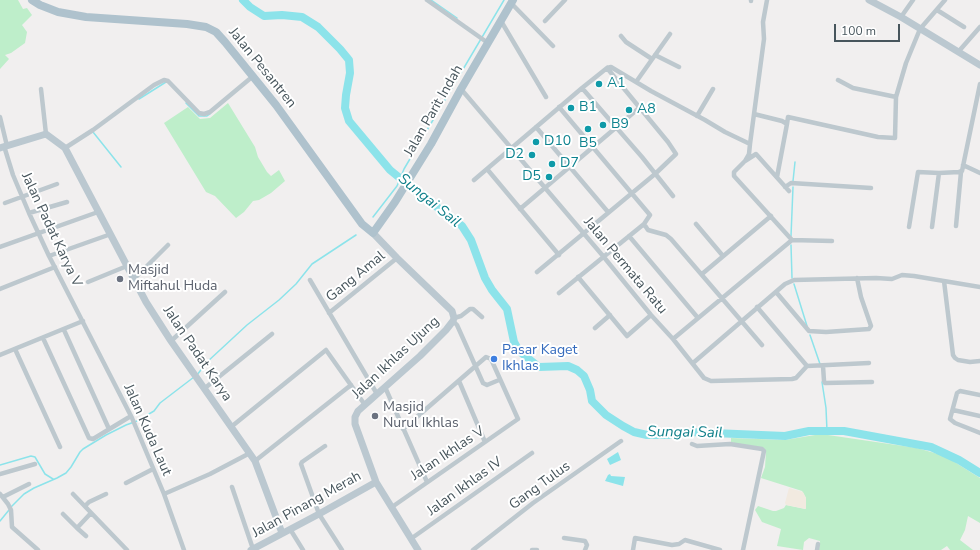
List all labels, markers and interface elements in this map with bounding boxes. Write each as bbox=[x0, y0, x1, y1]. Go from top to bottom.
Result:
scale bar bbox=[836, 16, 902, 42]
text: 100 m bbox=[841, 23, 876, 39]
street label: Jalan Pesantren bbox=[225, 24, 299, 112]
street label: Jalan Parit Indah bbox=[401, 62, 467, 160]
place label: A1 bbox=[607, 76, 626, 92]
marker: A1 bbox=[594, 79, 604, 89]
place label: B1 bbox=[579, 100, 597, 116]
place label: A8 bbox=[637, 102, 656, 118]
marker: B1 bbox=[566, 103, 576, 113]
marker: A8 bbox=[624, 105, 634, 115]
place label: B9 bbox=[611, 117, 629, 133]
marker: B9 bbox=[598, 120, 608, 130]
marker: B5 bbox=[583, 124, 593, 134]
place label: D10 bbox=[544, 134, 571, 150]
place label: B5 bbox=[579, 136, 597, 152]
marker: D10 bbox=[531, 137, 541, 147]
place label: D2 bbox=[505, 147, 524, 163]
marker: D2 bbox=[527, 150, 537, 160]
place label: D7 bbox=[560, 156, 579, 172]
marker: D7 bbox=[547, 159, 557, 169]
place label: D5 bbox=[522, 169, 541, 185]
street label: Jalan Padat Karya V bbox=[17, 170, 85, 290]
water label: Sungai Sail bbox=[394, 170, 464, 232]
marker: D5 bbox=[544, 172, 554, 182]
street label: Jalan Permata Ratu bbox=[580, 214, 670, 318]
street label: Gang Amal bbox=[323, 248, 389, 306]
place label: Masjid Miftahul Huda bbox=[128, 263, 218, 296]
marker: Masjid Miftahul Huda bbox=[115, 274, 125, 284]
street label: Jalan Padat Karya bbox=[159, 303, 235, 405]
street label: Jalan Ikhlas Ujung bbox=[349, 313, 443, 403]
place label: Pasar Kaget Ikhlas bbox=[502, 343, 577, 376]
marker: Pasar Kaget Ikhlas bbox=[489, 354, 499, 364]
street label: Jalan Kuda Laut bbox=[119, 382, 175, 478]
place label: Masjid Nurul Ikhlas bbox=[383, 400, 459, 432]
marker: Masjid Nurul Ikhlas bbox=[370, 411, 380, 421]
street label: Jalan Ikhlas V bbox=[408, 423, 488, 485]
water label: Sungai Sail bbox=[647, 423, 723, 443]
street label: Jalan Ikhlas IV bbox=[424, 454, 506, 520]
street label: Gang Tulus bbox=[506, 458, 574, 514]
street label: Jalan Pinang Merah bbox=[250, 468, 364, 542]

